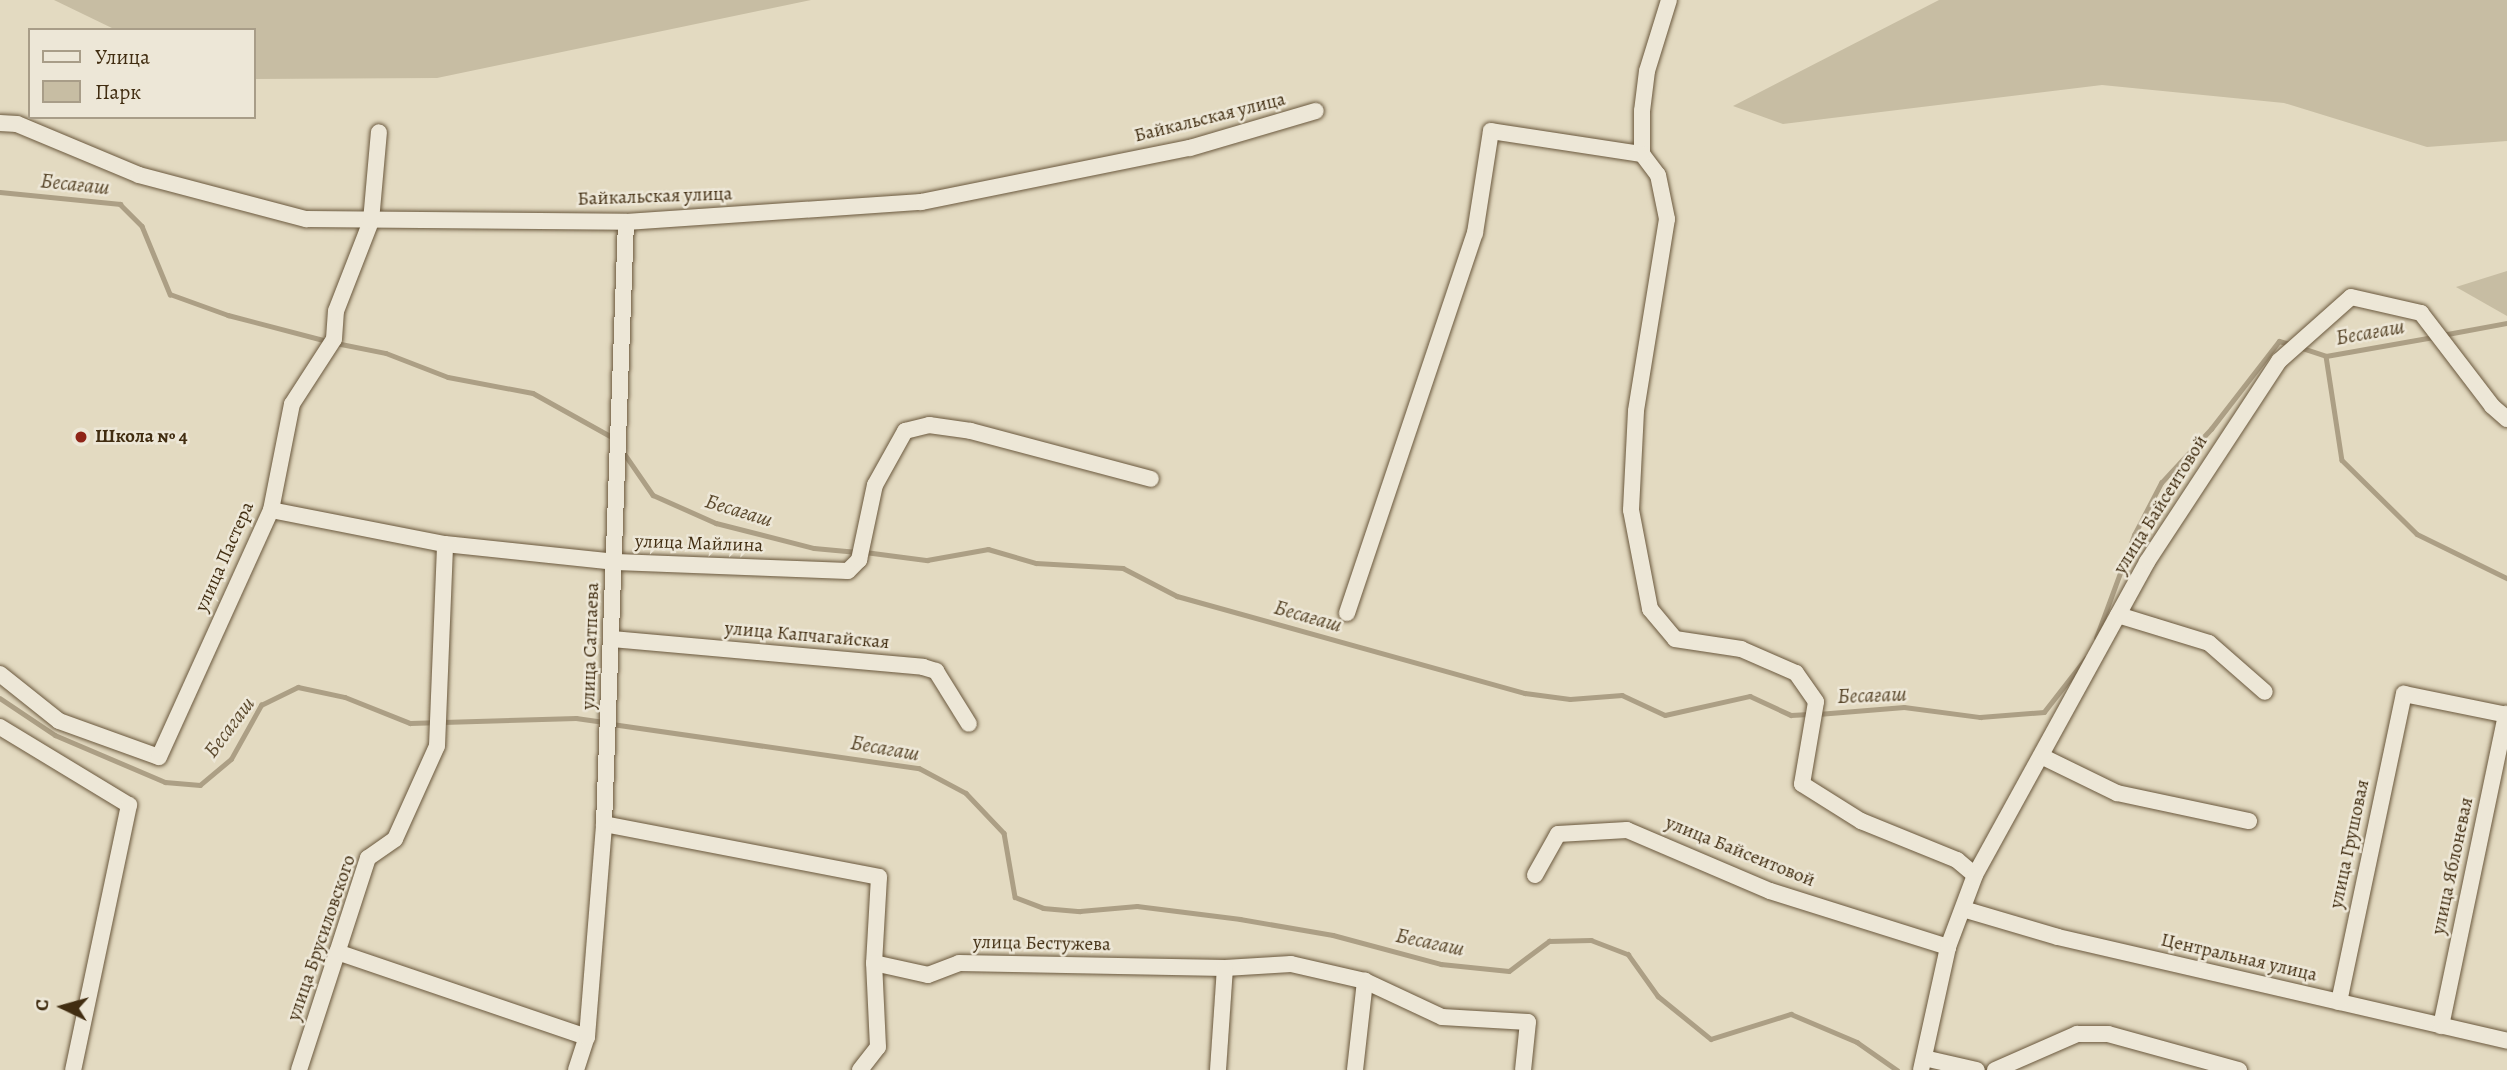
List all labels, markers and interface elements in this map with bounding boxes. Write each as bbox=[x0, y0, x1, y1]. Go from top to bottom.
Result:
legend bbox=[28, 28, 256, 119]
text: Улица bbox=[95, 43, 150, 71]
text: Парк bbox=[95, 78, 141, 106]
street label: Байкальская улица bbox=[1132, 88, 1288, 148]
water label: Бесағаш bbox=[39, 168, 111, 200]
street label: Байкальская улица bbox=[577, 183, 733, 211]
water label: Бесағаш bbox=[2334, 314, 2406, 350]
place label: Школа № 4 bbox=[95, 426, 188, 448]
marker: Школа № 4 bbox=[73, 429, 89, 445]
street label: улица Байсеитовой bbox=[2109, 432, 2213, 578]
water label: Бесағаш bbox=[702, 488, 776, 532]
street label: улица Пастера bbox=[191, 498, 259, 616]
street label: улица Майлина bbox=[634, 530, 764, 558]
street label: улица Сатпаева bbox=[577, 582, 605, 710]
water label: Бесағаш bbox=[1271, 594, 1345, 638]
street label: улица Капчагайская bbox=[724, 617, 890, 655]
water label: Бесағаш bbox=[1837, 681, 1907, 709]
water label: Бесагаш bbox=[198, 692, 260, 762]
water label: Бесагаш bbox=[849, 730, 921, 766]
street label: улица Грушовая bbox=[2325, 777, 2375, 911]
street label: улица Яблоневая bbox=[2427, 795, 2479, 937]
street label: улица Байсеитовой bbox=[1662, 812, 1818, 892]
street label: улица Брусиловского bbox=[283, 852, 361, 1024]
water label: Бесагаш bbox=[1393, 922, 1467, 962]
street label: Центральная улица bbox=[2159, 929, 2319, 987]
street label: улица Бестужева bbox=[973, 931, 1111, 957]
north arrow bbox=[28, 972, 98, 1042]
text: С bbox=[29, 998, 56, 1012]

